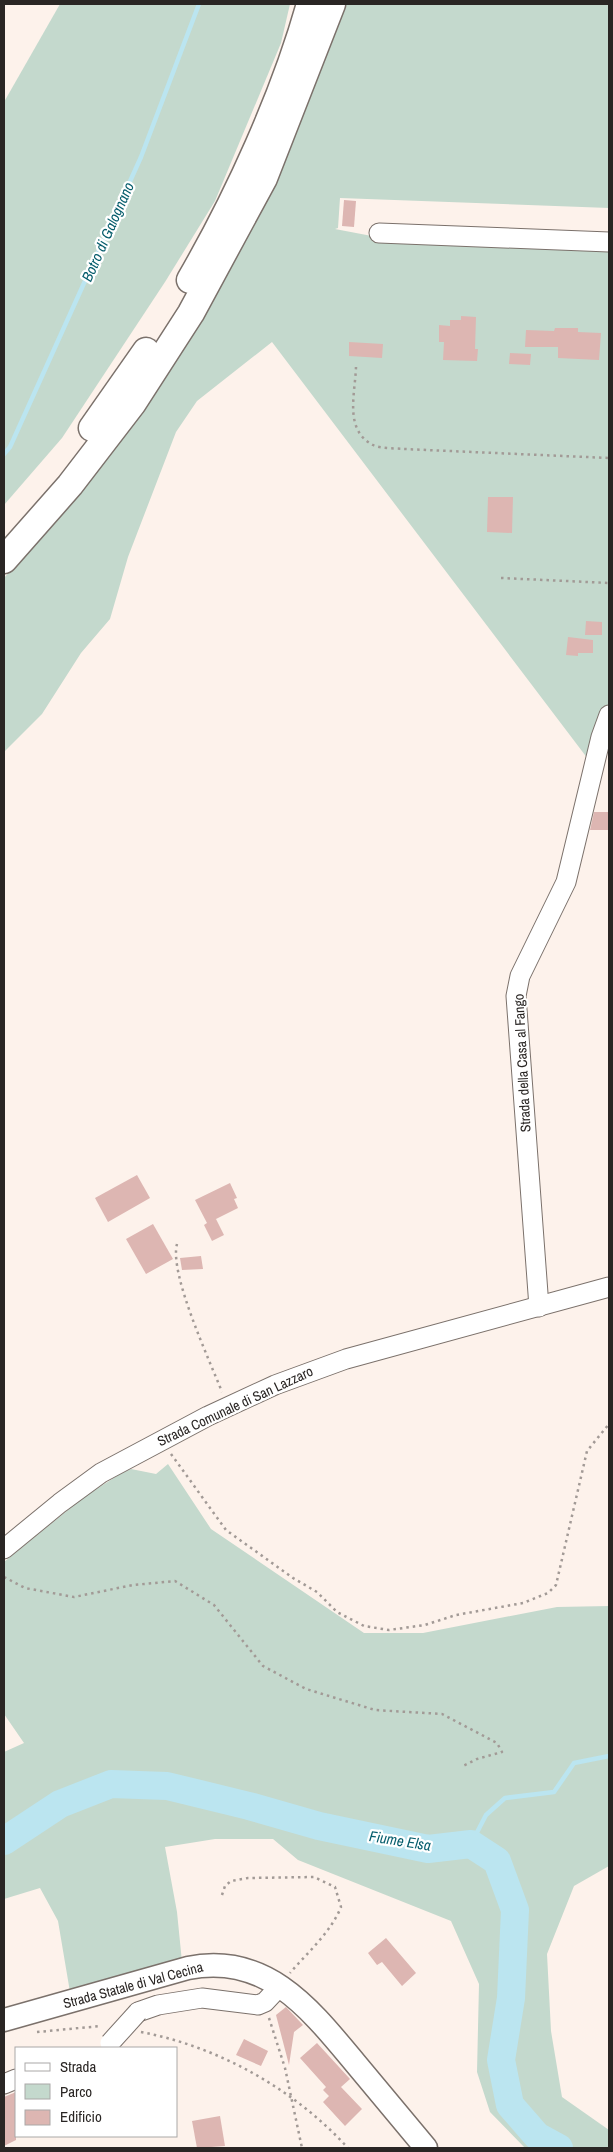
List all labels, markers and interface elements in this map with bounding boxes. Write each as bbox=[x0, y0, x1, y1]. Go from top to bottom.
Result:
water label: Botro di Galognano bbox=[76, 179, 139, 285]
street label: Strada della Casa al Fango bbox=[509, 993, 535, 1133]
street label: Strada Comunale di San Lazzaro bbox=[154, 1362, 316, 1450]
water label: Fiume Elsa bbox=[368, 1825, 433, 1856]
street label: Strada Statale di Val Cecina bbox=[61, 1958, 205, 2012]
legend bbox=[15, 2047, 178, 2137]
text: Strada bbox=[60, 2056, 96, 2077]
text: Parco bbox=[60, 2081, 92, 2102]
text: Edificio bbox=[60, 2106, 102, 2127]

